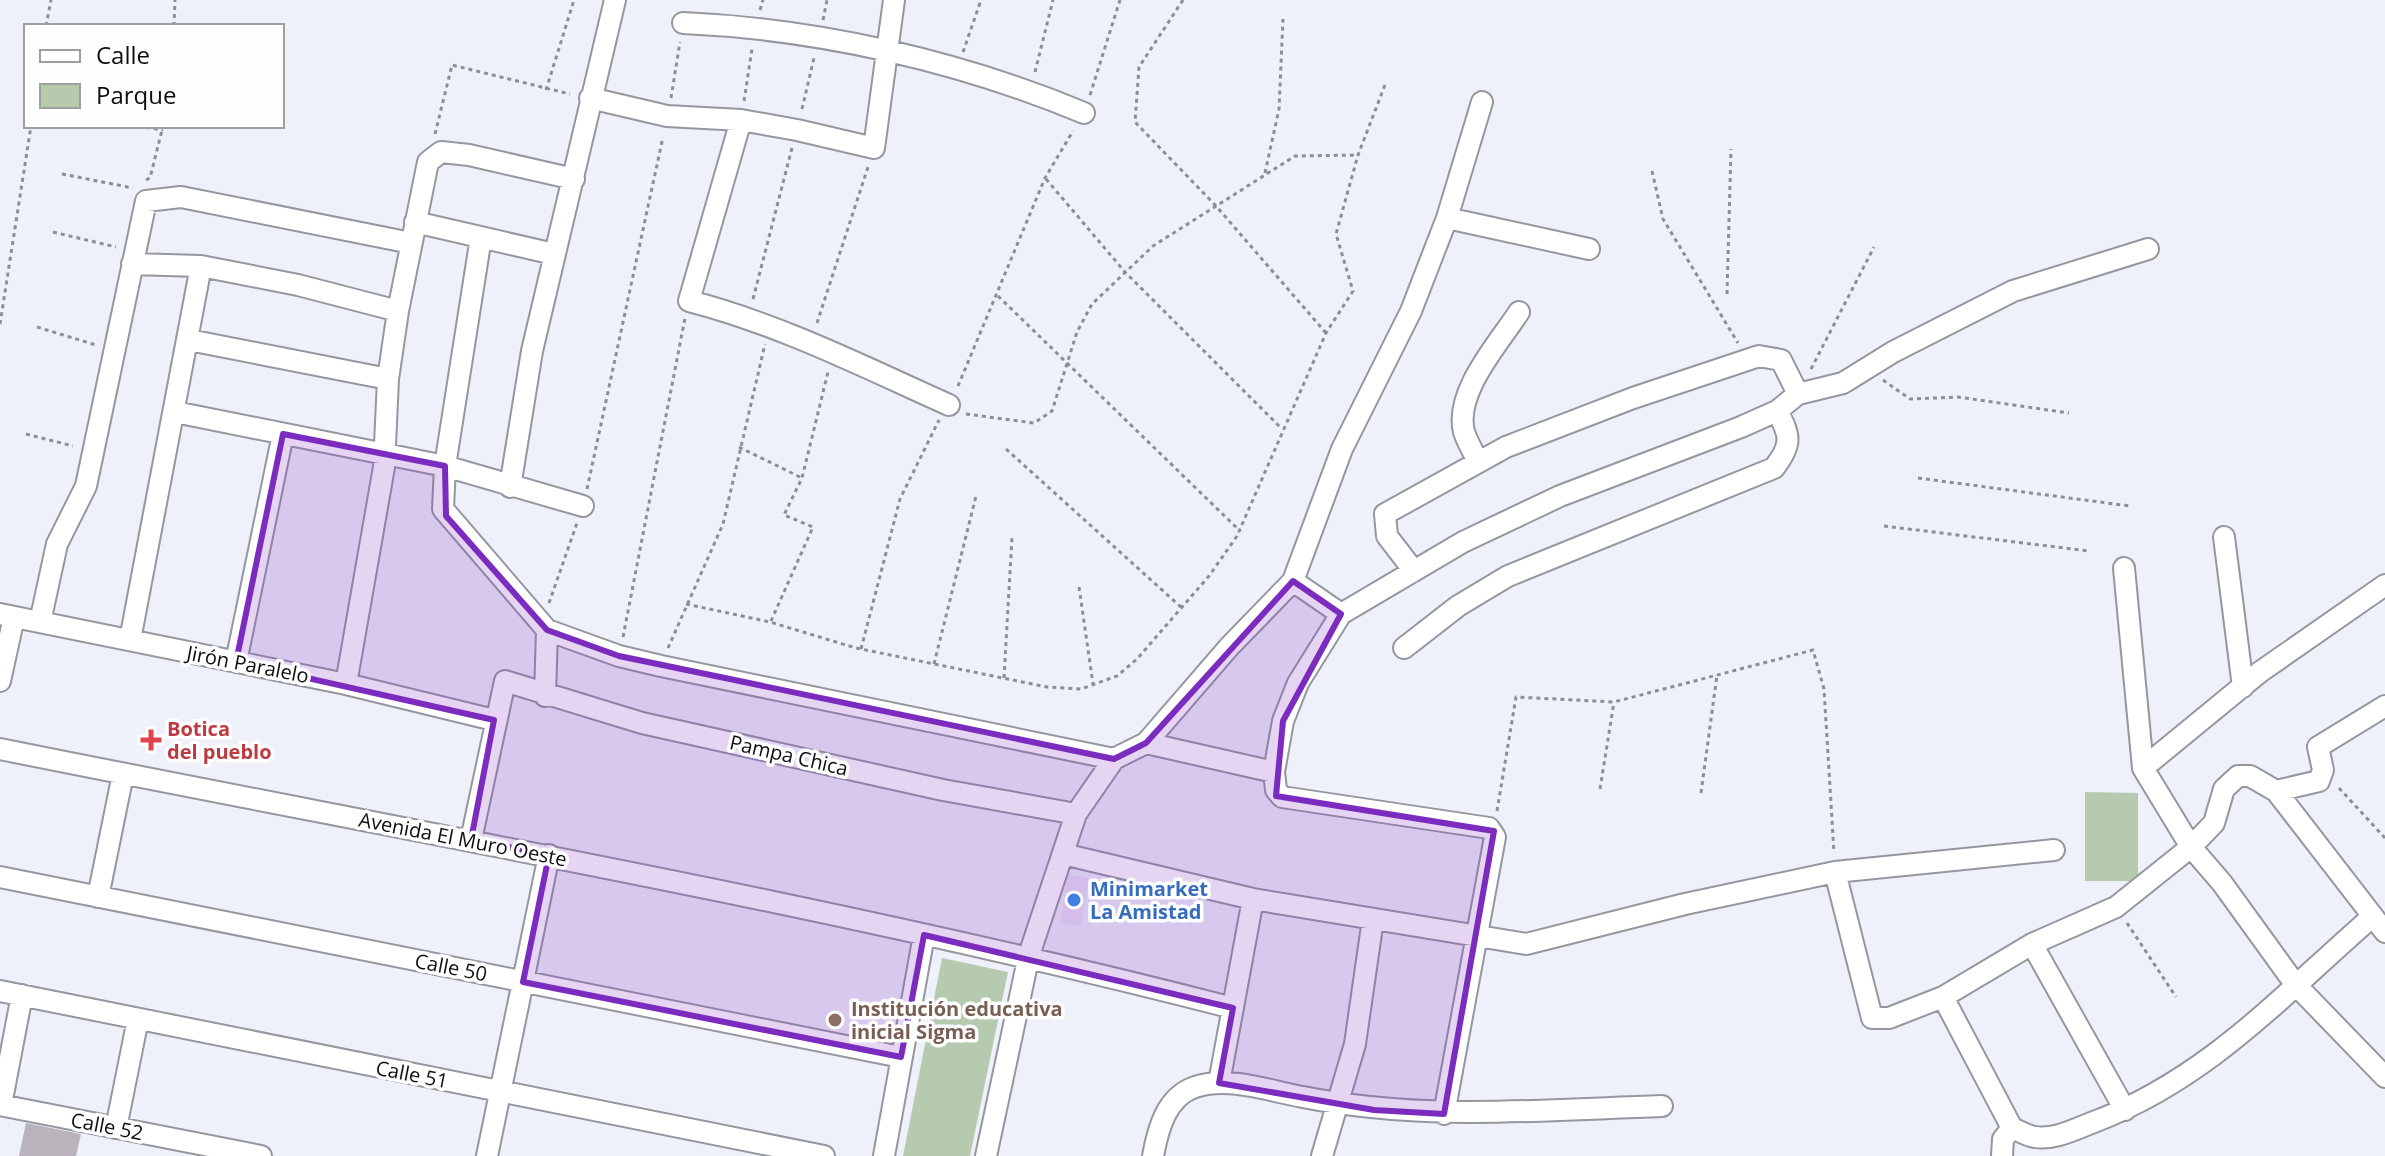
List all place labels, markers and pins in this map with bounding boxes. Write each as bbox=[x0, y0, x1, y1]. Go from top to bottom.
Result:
place label: Botica del pueblo bbox=[167, 715, 272, 765]
marker: Botica del pueblo bbox=[142, 731, 160, 749]
place label: Minimarket La Amistad bbox=[1090, 875, 1208, 925]
marker: Minimarket La Amistad bbox=[1065, 891, 1083, 909]
place label: Institución educativa inicial Sigma bbox=[851, 995, 1063, 1045]
marker: Institución educativa inicial Sigma bbox=[826, 1011, 844, 1029]

